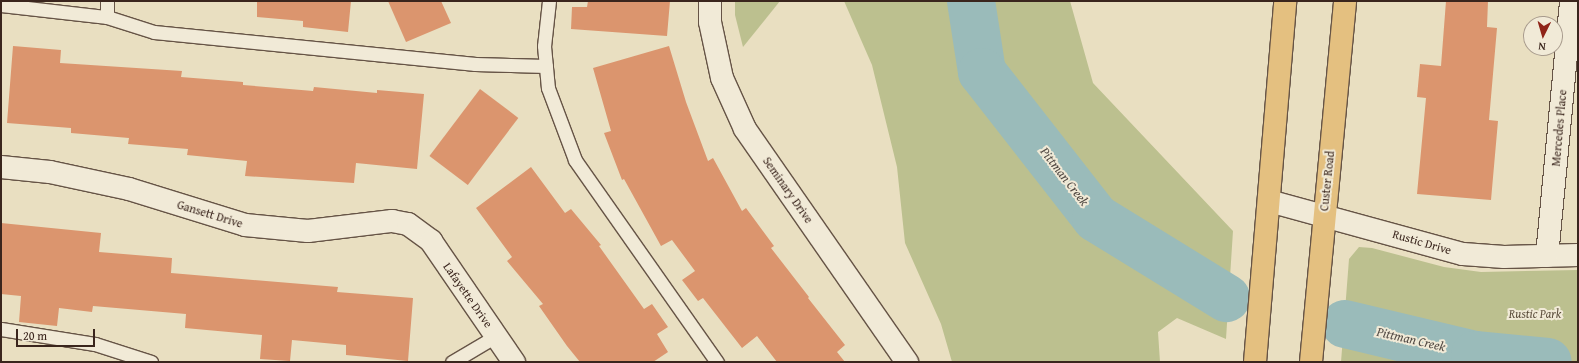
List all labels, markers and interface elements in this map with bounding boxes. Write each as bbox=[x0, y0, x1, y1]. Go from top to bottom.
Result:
north arrow bbox=[1523, 16, 1563, 56]
text: N bbox=[1538, 39, 1546, 55]
street label: Mercedes Place bbox=[1548, 89, 1570, 167]
water label: Pittman Creek bbox=[1036, 145, 1092, 209]
street label: Custer Road bbox=[1317, 150, 1337, 212]
street label: Seminary Drive bbox=[760, 154, 816, 226]
street label: Gansett Drive bbox=[175, 197, 245, 231]
street label: Rustic Drive bbox=[1391, 227, 1453, 257]
street label: Lafayette Drive bbox=[440, 260, 496, 330]
park label: Rustic Park bbox=[1509, 307, 1561, 321]
scale bar bbox=[18, 321, 97, 347]
water label: Pittman Creek bbox=[1375, 325, 1447, 355]
text: 20 m bbox=[23, 327, 47, 344]

